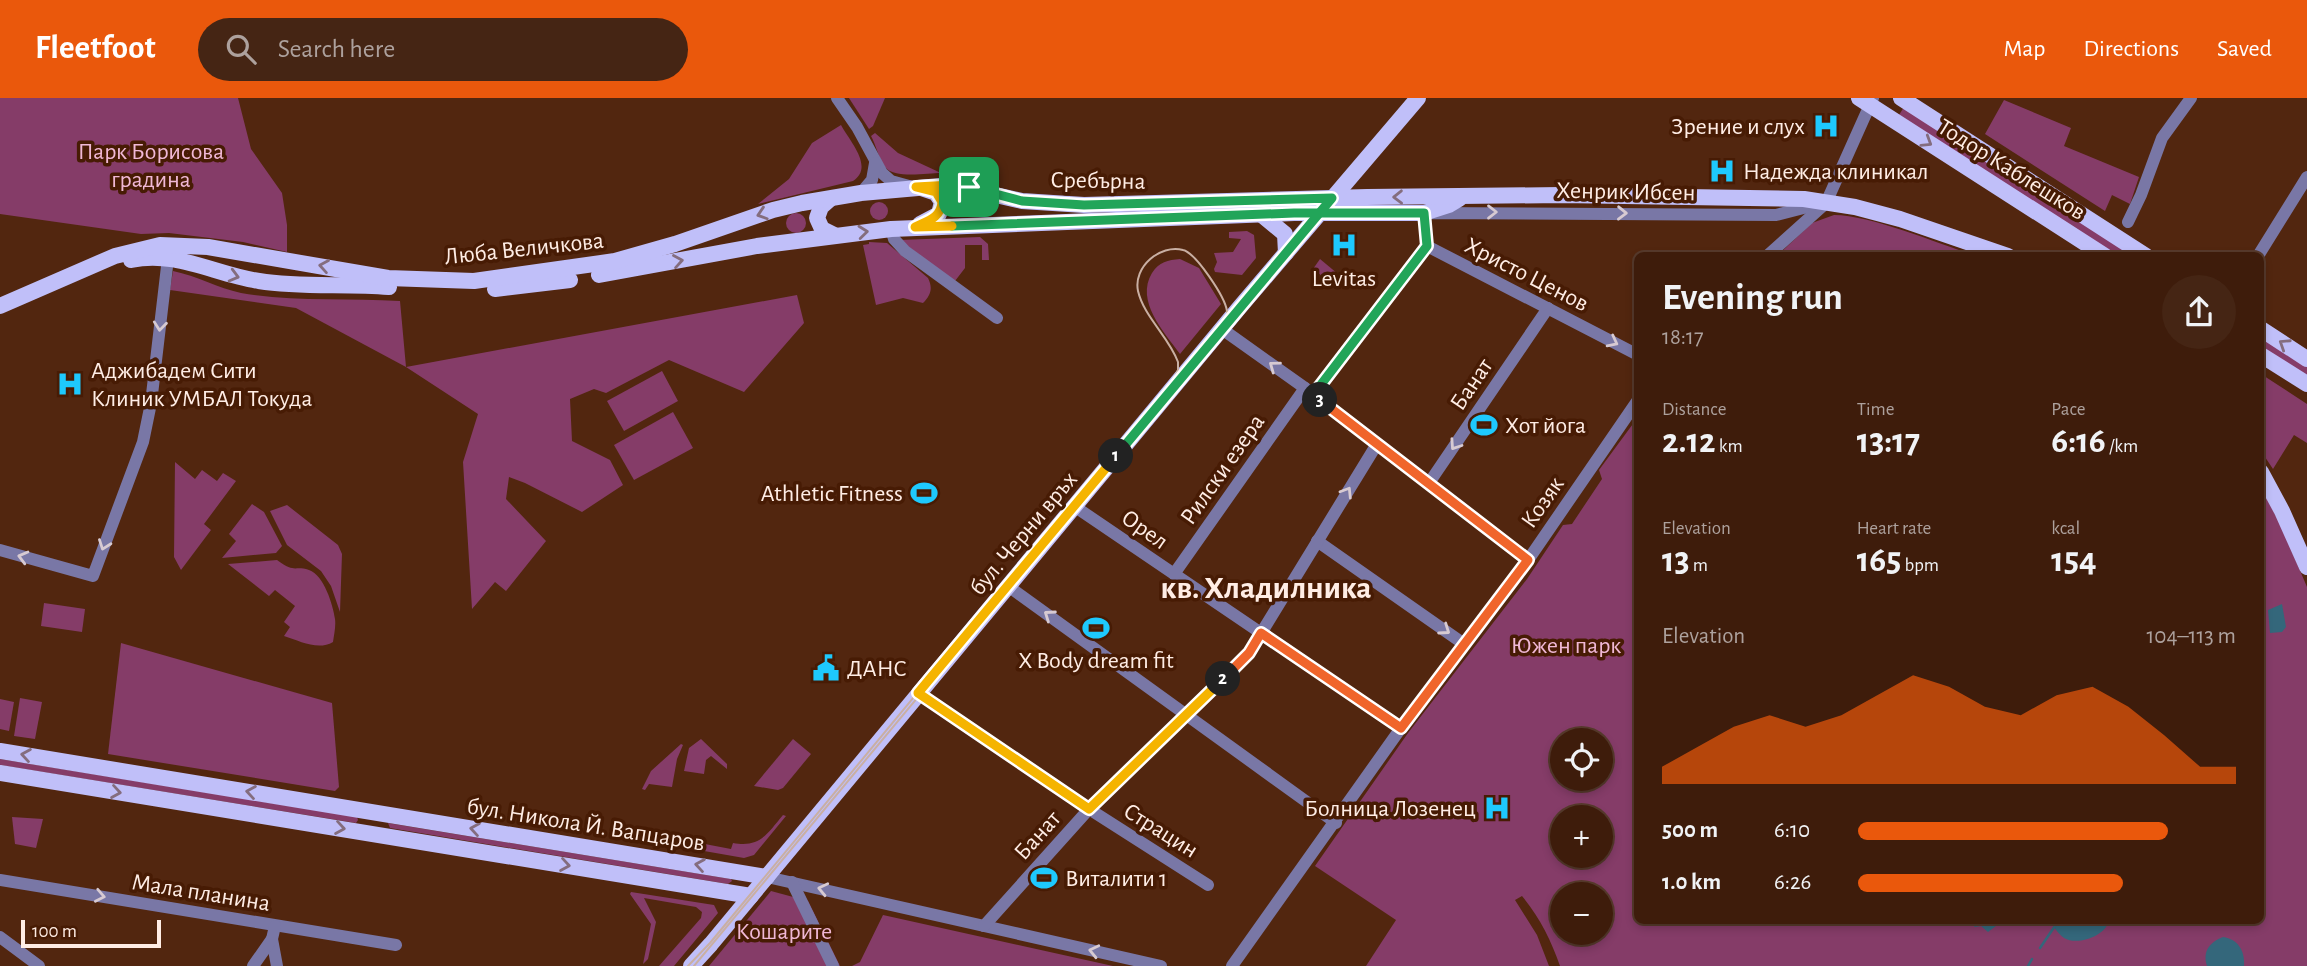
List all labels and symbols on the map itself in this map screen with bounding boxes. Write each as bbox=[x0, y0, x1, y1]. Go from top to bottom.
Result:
hospital icon: Зрение и слух bbox=[1811, 111, 1841, 141]
place label: Зрение и слух bbox=[1671, 115, 1805, 139]
street label: Тодор Каблешков bbox=[1933, 115, 2090, 225]
one-way arrow bbox=[1920, 134, 1933, 147]
park label: Парк Борисова градина bbox=[78, 140, 224, 192]
hospital icon: Надежда клиникал bbox=[1707, 156, 1737, 186]
pin bbox=[939, 157, 999, 217]
place label: Надежда клиникал bbox=[1743, 160, 1928, 184]
street label: Сребърна bbox=[1050, 168, 1146, 194]
street label: Хенрик Ибсен bbox=[1556, 179, 1696, 205]
one-way arrow bbox=[1393, 189, 1403, 205]
one-way arrow bbox=[1487, 205, 1498, 220]
one-way arrow bbox=[1617, 205, 1628, 221]
one-way arrow bbox=[757, 206, 769, 220]
one-way arrow bbox=[858, 225, 869, 240]
street label: Люба Величкова bbox=[443, 229, 605, 269]
hospital icon: Levitas bbox=[1329, 230, 1359, 260]
street label: Христо Ценов bbox=[1461, 233, 1592, 316]
one-way arrow bbox=[672, 254, 684, 269]
one-way arrow bbox=[318, 259, 330, 274]
place label: Levitas bbox=[1312, 267, 1376, 291]
one-way arrow bbox=[228, 268, 240, 282]
one-way arrow bbox=[153, 320, 168, 332]
one-way arrow bbox=[1606, 333, 1618, 347]
one-way arrow bbox=[2279, 340, 2292, 352]
street label: Банат bbox=[1446, 354, 1498, 415]
place label: Аджибадем Сити Клиник УМБАЛ Токуда bbox=[91, 359, 312, 411]
one-way arrow bbox=[1269, 362, 1282, 374]
hospital icon: Аджибадем Сити Клиник УМБАЛ Токуда bbox=[55, 369, 85, 399]
pin: 3 bbox=[1302, 382, 1338, 418]
street label: Рилски езера bbox=[1176, 410, 1269, 529]
sports icon: Хот йога bbox=[1469, 410, 1499, 440]
place label: Хот йога bbox=[1505, 414, 1586, 438]
one-way arrow bbox=[1451, 437, 1463, 450]
pin: 1 bbox=[1098, 438, 1134, 474]
street label: бул. Черни връх bbox=[965, 467, 1082, 600]
street label: Козяк bbox=[1517, 473, 1569, 533]
sports icon: Athletic Fitness bbox=[909, 478, 939, 508]
place label: Athletic Fitness bbox=[761, 482, 903, 506]
one-way arrow bbox=[1339, 487, 1352, 500]
street label: Орел bbox=[1117, 505, 1172, 554]
one-way arrow bbox=[98, 539, 112, 551]
one-way arrow bbox=[17, 550, 29, 565]
district label: кв. Хладилника bbox=[1161, 572, 1371, 604]
one-way arrow bbox=[1044, 611, 1057, 623]
sports icon: X Body dream fit bbox=[1081, 613, 1111, 643]
one-way arrow bbox=[1437, 622, 1450, 634]
park label: Южен парк bbox=[1511, 634, 1621, 658]
place label: X Body dream fit bbox=[1018, 649, 1174, 673]
public building icon: ДАНС bbox=[811, 653, 841, 683]
place label: ДАНС bbox=[847, 657, 907, 681]
pin: 2 bbox=[1206, 662, 1240, 696]
one-way arrow bbox=[20, 748, 32, 763]
one-way arrow bbox=[110, 784, 122, 799]
one-way arrow bbox=[245, 785, 256, 800]
hospital icon: Болница Лозенец bbox=[1482, 793, 1512, 823]
street label: бул. Никола Й. Вапцаров bbox=[465, 794, 706, 856]
place label: Болница Лозенец bbox=[1304, 797, 1476, 821]
street label: Страцин bbox=[1119, 799, 1202, 863]
street label: Банат bbox=[1010, 806, 1066, 865]
one-way arrow bbox=[334, 820, 346, 835]
one-way arrow bbox=[469, 821, 481, 836]
one-way arrow bbox=[559, 857, 571, 872]
one-way arrow bbox=[694, 858, 706, 873]
sports icon: Виталити 1 bbox=[1029, 863, 1059, 893]
place label: Виталити 1 bbox=[1065, 867, 1167, 891]
street label: Мала планина bbox=[130, 870, 272, 916]
one-way arrow bbox=[817, 883, 829, 898]
one-way arrow bbox=[94, 888, 106, 903]
scale bar bbox=[21, 917, 161, 949]
park label: Кошарите bbox=[736, 920, 832, 944]
one-way arrow bbox=[1088, 945, 1100, 959]

